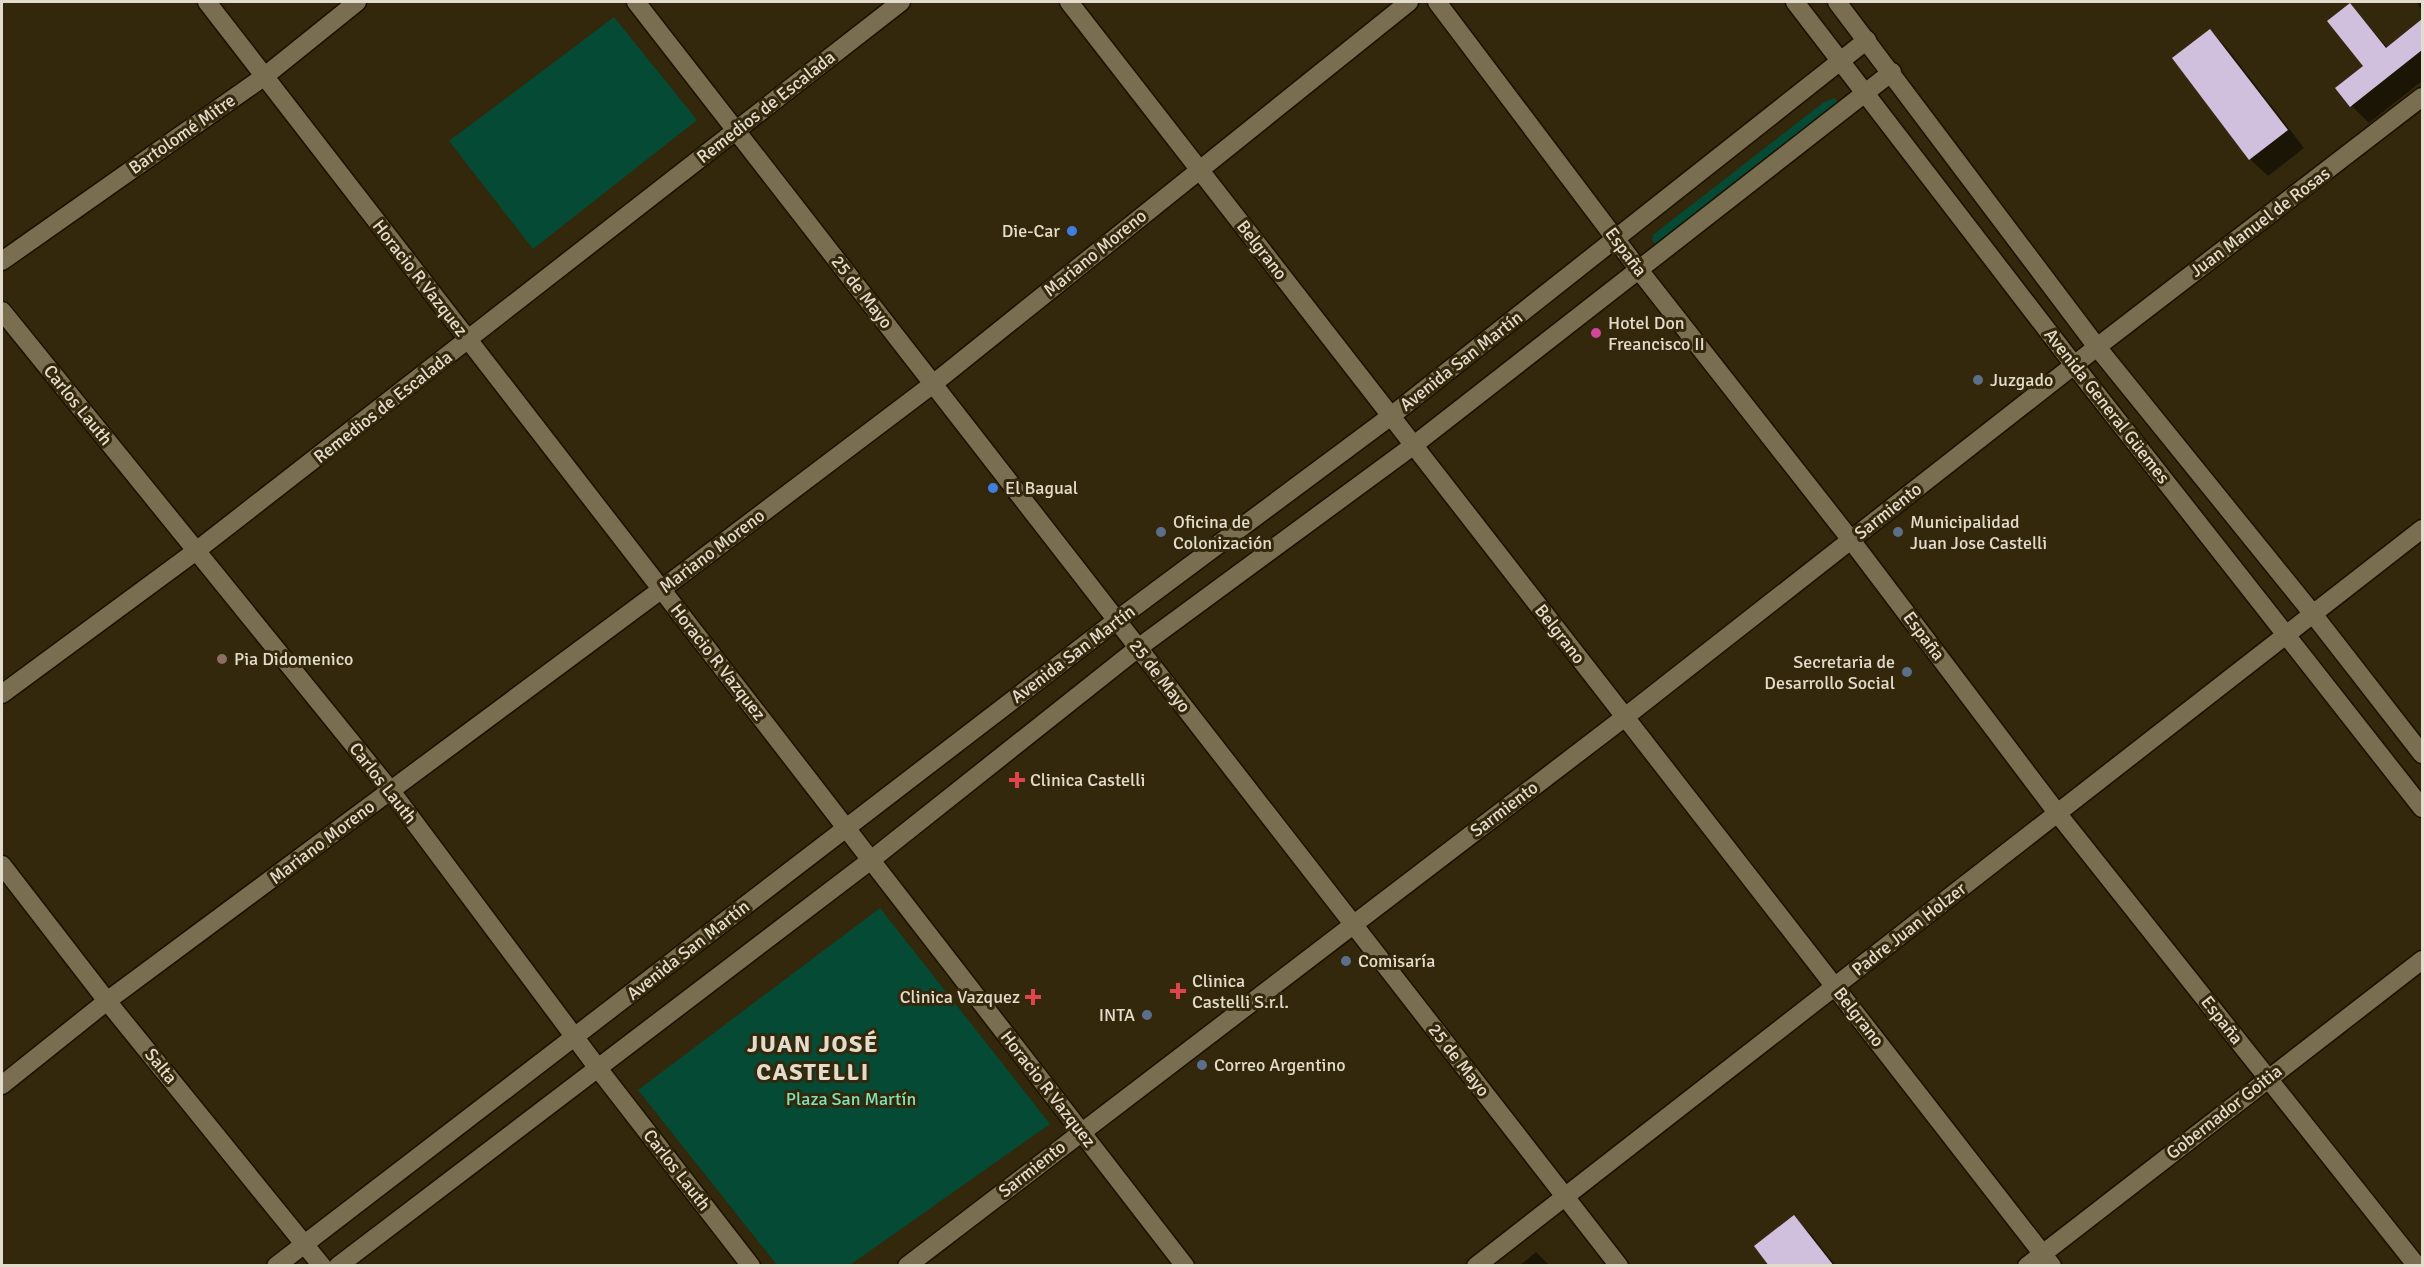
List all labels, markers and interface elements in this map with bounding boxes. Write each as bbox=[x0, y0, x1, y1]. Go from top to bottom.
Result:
street label: Remedios de Escalada bbox=[692, 46, 840, 168]
street label: Bartolomé Mitre bbox=[124, 89, 240, 179]
street label: Juan Manuel de Rosas bbox=[2186, 162, 2334, 282]
street label: Mariano Moreno bbox=[1039, 205, 1151, 301]
street label: Horacio R Vazquez bbox=[368, 215, 472, 341]
street label: Belgrano bbox=[1232, 216, 1292, 284]
place label: Die-Car bbox=[1002, 220, 1060, 242]
street label: España bbox=[1600, 223, 1652, 281]
marker: Die-Car bbox=[1065, 224, 1079, 238]
street label: 25 de Mayo bbox=[827, 251, 897, 333]
street label: Avenida San Martín bbox=[1395, 306, 1527, 416]
place label: Hotel Don Freancisco II bbox=[1608, 312, 1705, 355]
street label: Avenida General Güemes bbox=[2040, 324, 2175, 488]
marker: Hotel Don Freancisco II bbox=[1589, 326, 1603, 340]
street label: Remedios de Escalada bbox=[309, 346, 457, 468]
street label: Carlos Lauth bbox=[39, 360, 117, 450]
place label: Juzgado bbox=[1990, 369, 2053, 391]
marker: Juzgado bbox=[1971, 373, 1985, 387]
place label: El Bagual bbox=[1005, 477, 1078, 499]
street label: Sarmiento bbox=[1850, 478, 1926, 544]
marker: El Bagual bbox=[986, 481, 1000, 495]
street label: Mariano Moreno bbox=[655, 504, 769, 598]
place label: Oficina de Colonización bbox=[1173, 511, 1272, 554]
place label: Municipalidad Juan Jose Castelli bbox=[1910, 511, 2047, 554]
marker: Oficina de Colonización bbox=[1154, 525, 1168, 539]
marker: Municipalidad Juan Jose Castelli bbox=[1891, 525, 1905, 539]
street label: Horacio R Vazquez bbox=[666, 599, 770, 725]
street label: Avenida San Martín bbox=[1007, 600, 1139, 708]
street label: Belgrano bbox=[1530, 600, 1590, 668]
street label: España bbox=[1898, 607, 1950, 665]
street label: 25 de Mayo bbox=[1125, 635, 1195, 717]
place label: Pia Didomenico bbox=[234, 648, 353, 670]
place label: Secretaria de Desarrollo Social bbox=[1764, 651, 1895, 694]
marker: Pia Didomenico bbox=[215, 652, 229, 666]
marker: Secretaria de Desarrollo Social bbox=[1900, 665, 1914, 679]
street label: Carlos Lauth bbox=[344, 738, 422, 828]
place label: Clinica Castelli bbox=[1030, 769, 1145, 791]
marker: Clinica Castelli bbox=[1008, 771, 1026, 789]
street label: Sarmiento bbox=[1466, 776, 1542, 842]
street label: Mariano Moreno bbox=[265, 795, 379, 889]
street label: Padre Juan Holzer bbox=[1847, 877, 1971, 980]
street label: Avenida San Martín bbox=[622, 895, 754, 1005]
place label: Comisaría bbox=[1358, 950, 1435, 972]
marker: Comisaría bbox=[1339, 954, 1353, 968]
place label: Clinica Castelli S.r.l. bbox=[1192, 970, 1289, 1013]
marker: Clinica Castelli S.r.l. bbox=[1169, 982, 1187, 1000]
street label: Belgrano bbox=[1829, 983, 1889, 1051]
place label: Clinica Vazquez bbox=[900, 986, 1020, 1008]
marker: Clinica Vazquez bbox=[1024, 988, 1042, 1006]
street label: España bbox=[2196, 991, 2248, 1049]
place label: INTA bbox=[1099, 1004, 1135, 1026]
marker: INTA bbox=[1140, 1008, 1154, 1022]
street label: 25 de Mayo bbox=[1424, 1019, 1494, 1101]
street label: Horacio R Vazquez bbox=[996, 1026, 1100, 1152]
district label: JUAN JOSÉ CASTELLI bbox=[747, 1029, 879, 1087]
street label: Salta bbox=[140, 1044, 182, 1088]
place label: Correo Argentino bbox=[1214, 1054, 1346, 1076]
marker: Correo Argentino bbox=[1195, 1058, 1209, 1072]
street label: Gobernador Goitia bbox=[2162, 1060, 2286, 1164]
park label: Plaza San Martín bbox=[786, 1088, 916, 1110]
street label: Carlos Lauth bbox=[638, 1125, 716, 1215]
street label: Sarmiento bbox=[994, 1136, 1070, 1202]

